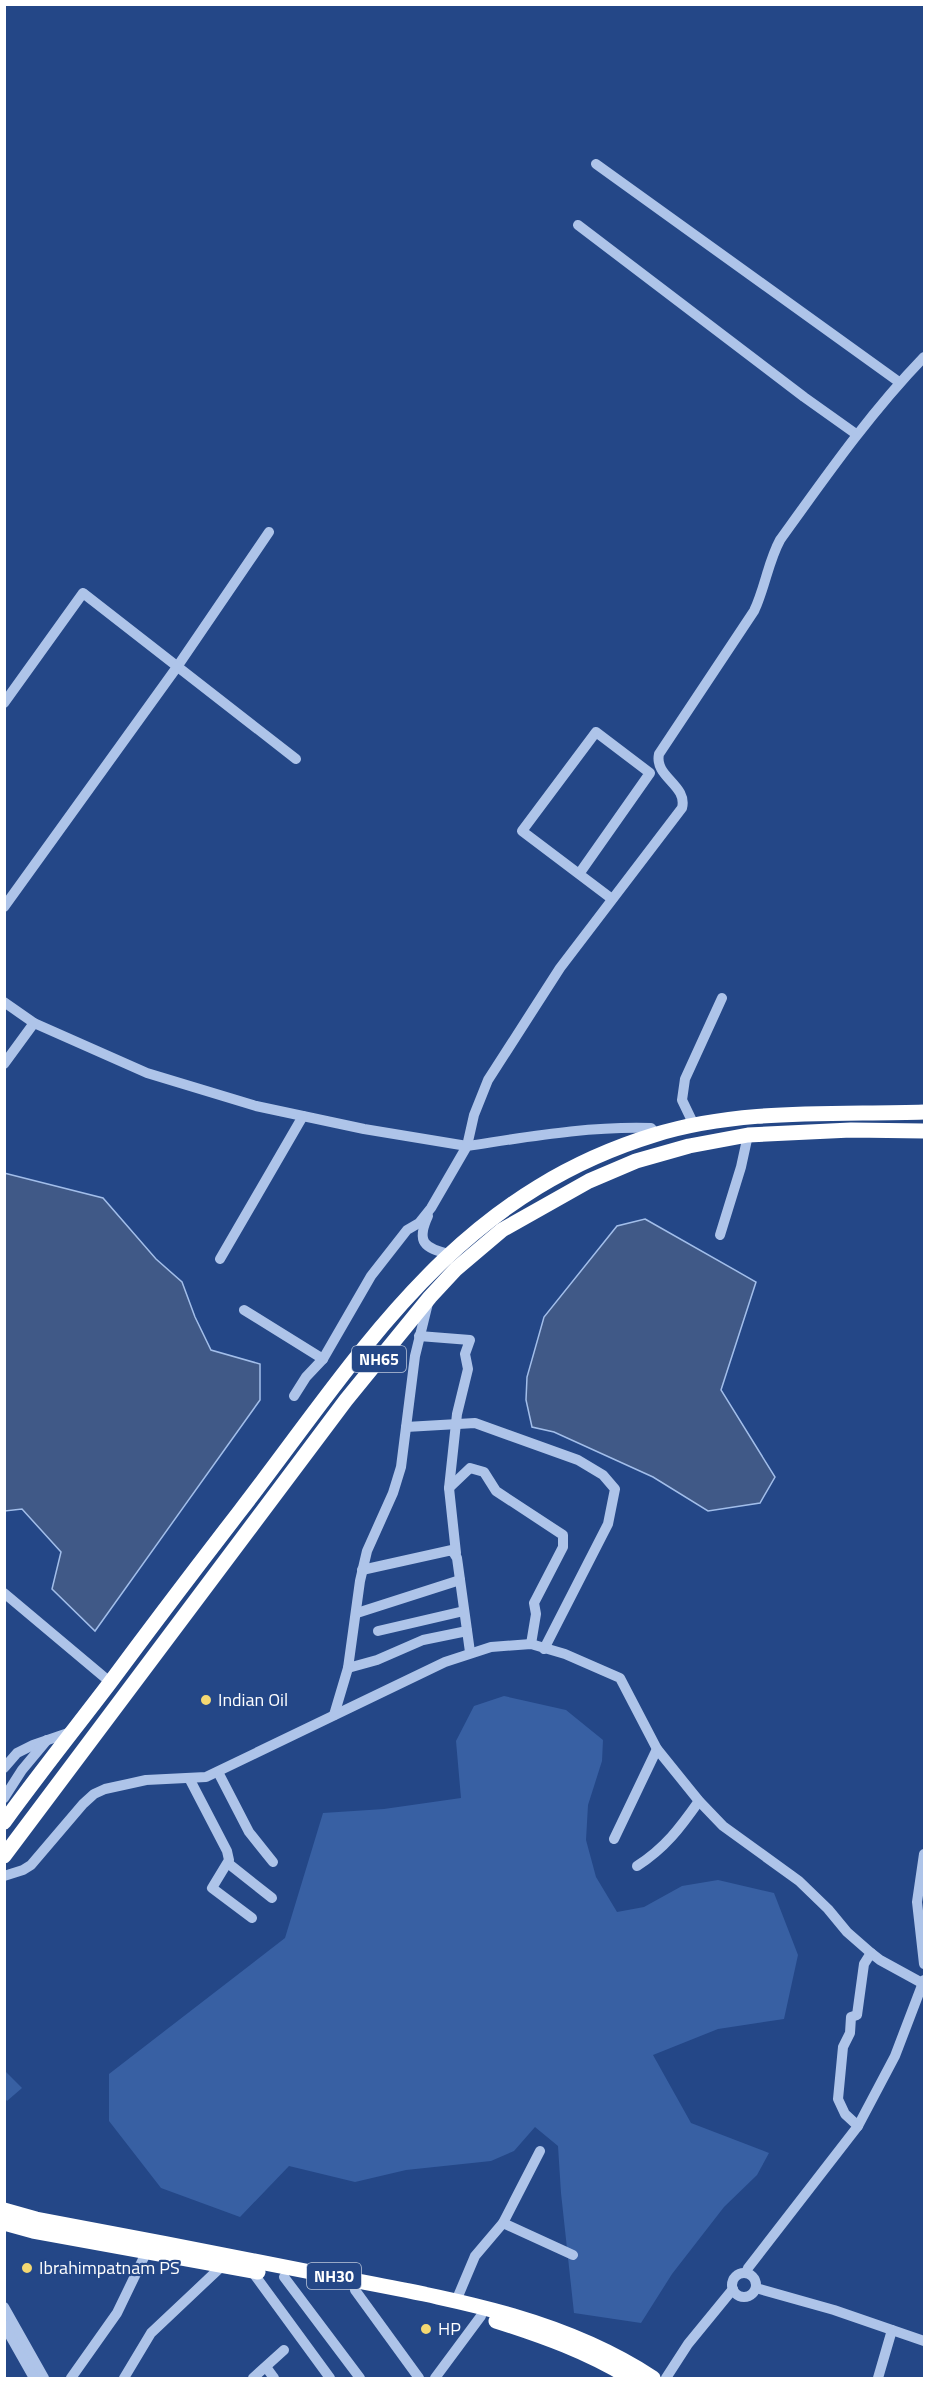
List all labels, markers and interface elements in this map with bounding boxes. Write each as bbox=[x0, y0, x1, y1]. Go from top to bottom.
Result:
road number: NH65 bbox=[352, 1346, 406, 1372]
place label: Indian Oil bbox=[218, 1686, 288, 1713]
marker: Indian Oil bbox=[199, 1693, 213, 1707]
place label: Ibrahimpatnam PS bbox=[39, 2254, 180, 2281]
marker: Ibrahimpatnam PS bbox=[20, 2261, 34, 2275]
road number: NH30 bbox=[307, 2263, 361, 2289]
place label: HP bbox=[438, 2315, 461, 2342]
marker: HP bbox=[419, 2322, 433, 2336]

